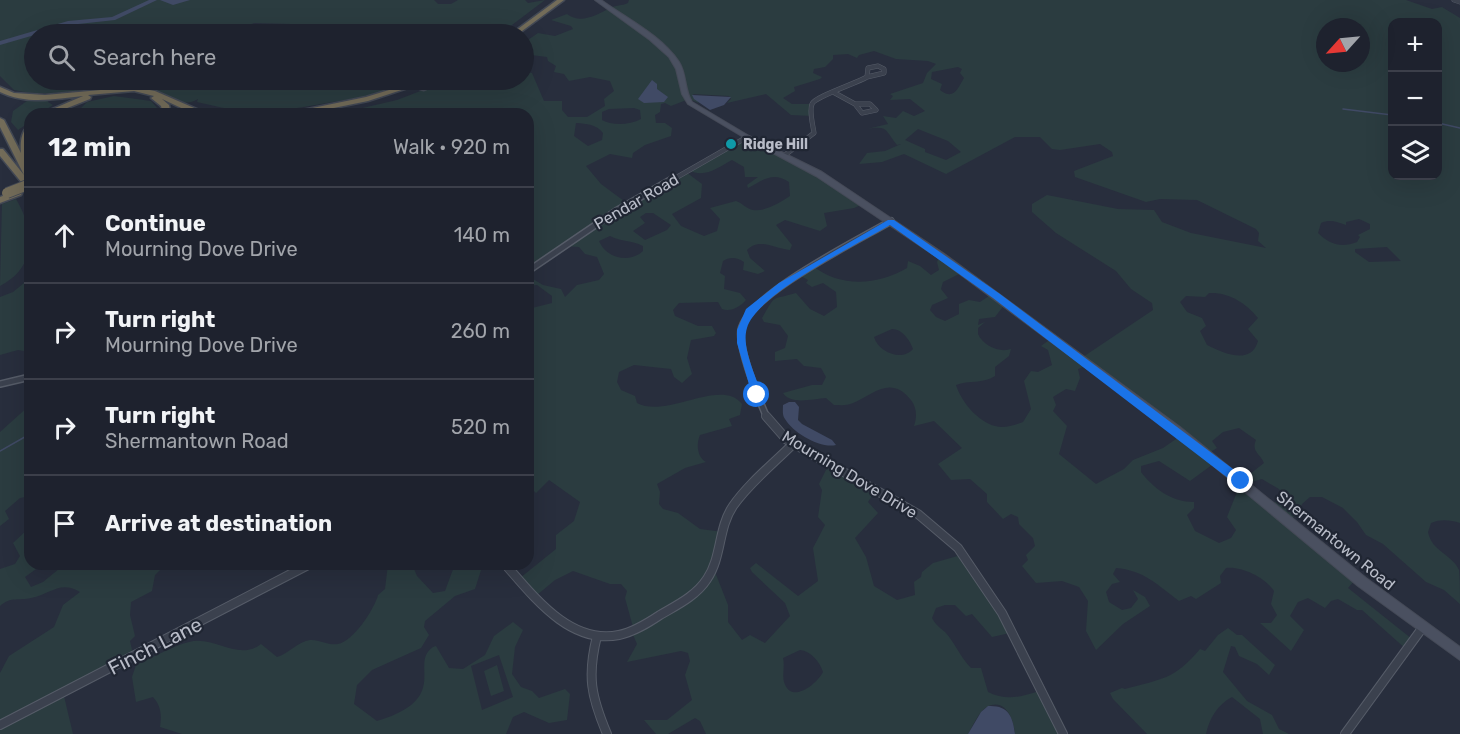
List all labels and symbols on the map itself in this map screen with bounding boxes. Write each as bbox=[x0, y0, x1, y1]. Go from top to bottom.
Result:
north arrow bbox=[1316, 18, 1370, 72]
place label: Ridge Hill bbox=[743, 136, 808, 153]
marker: Ridge Hill bbox=[724, 137, 738, 151]
street label: Pendar Road bbox=[590, 170, 682, 233]
route start bbox=[743, 381, 769, 407]
street label: Mourning Dove Drive bbox=[779, 427, 921, 522]
route end bbox=[1227, 467, 1253, 493]
street label: Shermantown Road bbox=[1273, 487, 1399, 594]
street label: Finch Lane bbox=[104, 612, 206, 680]

